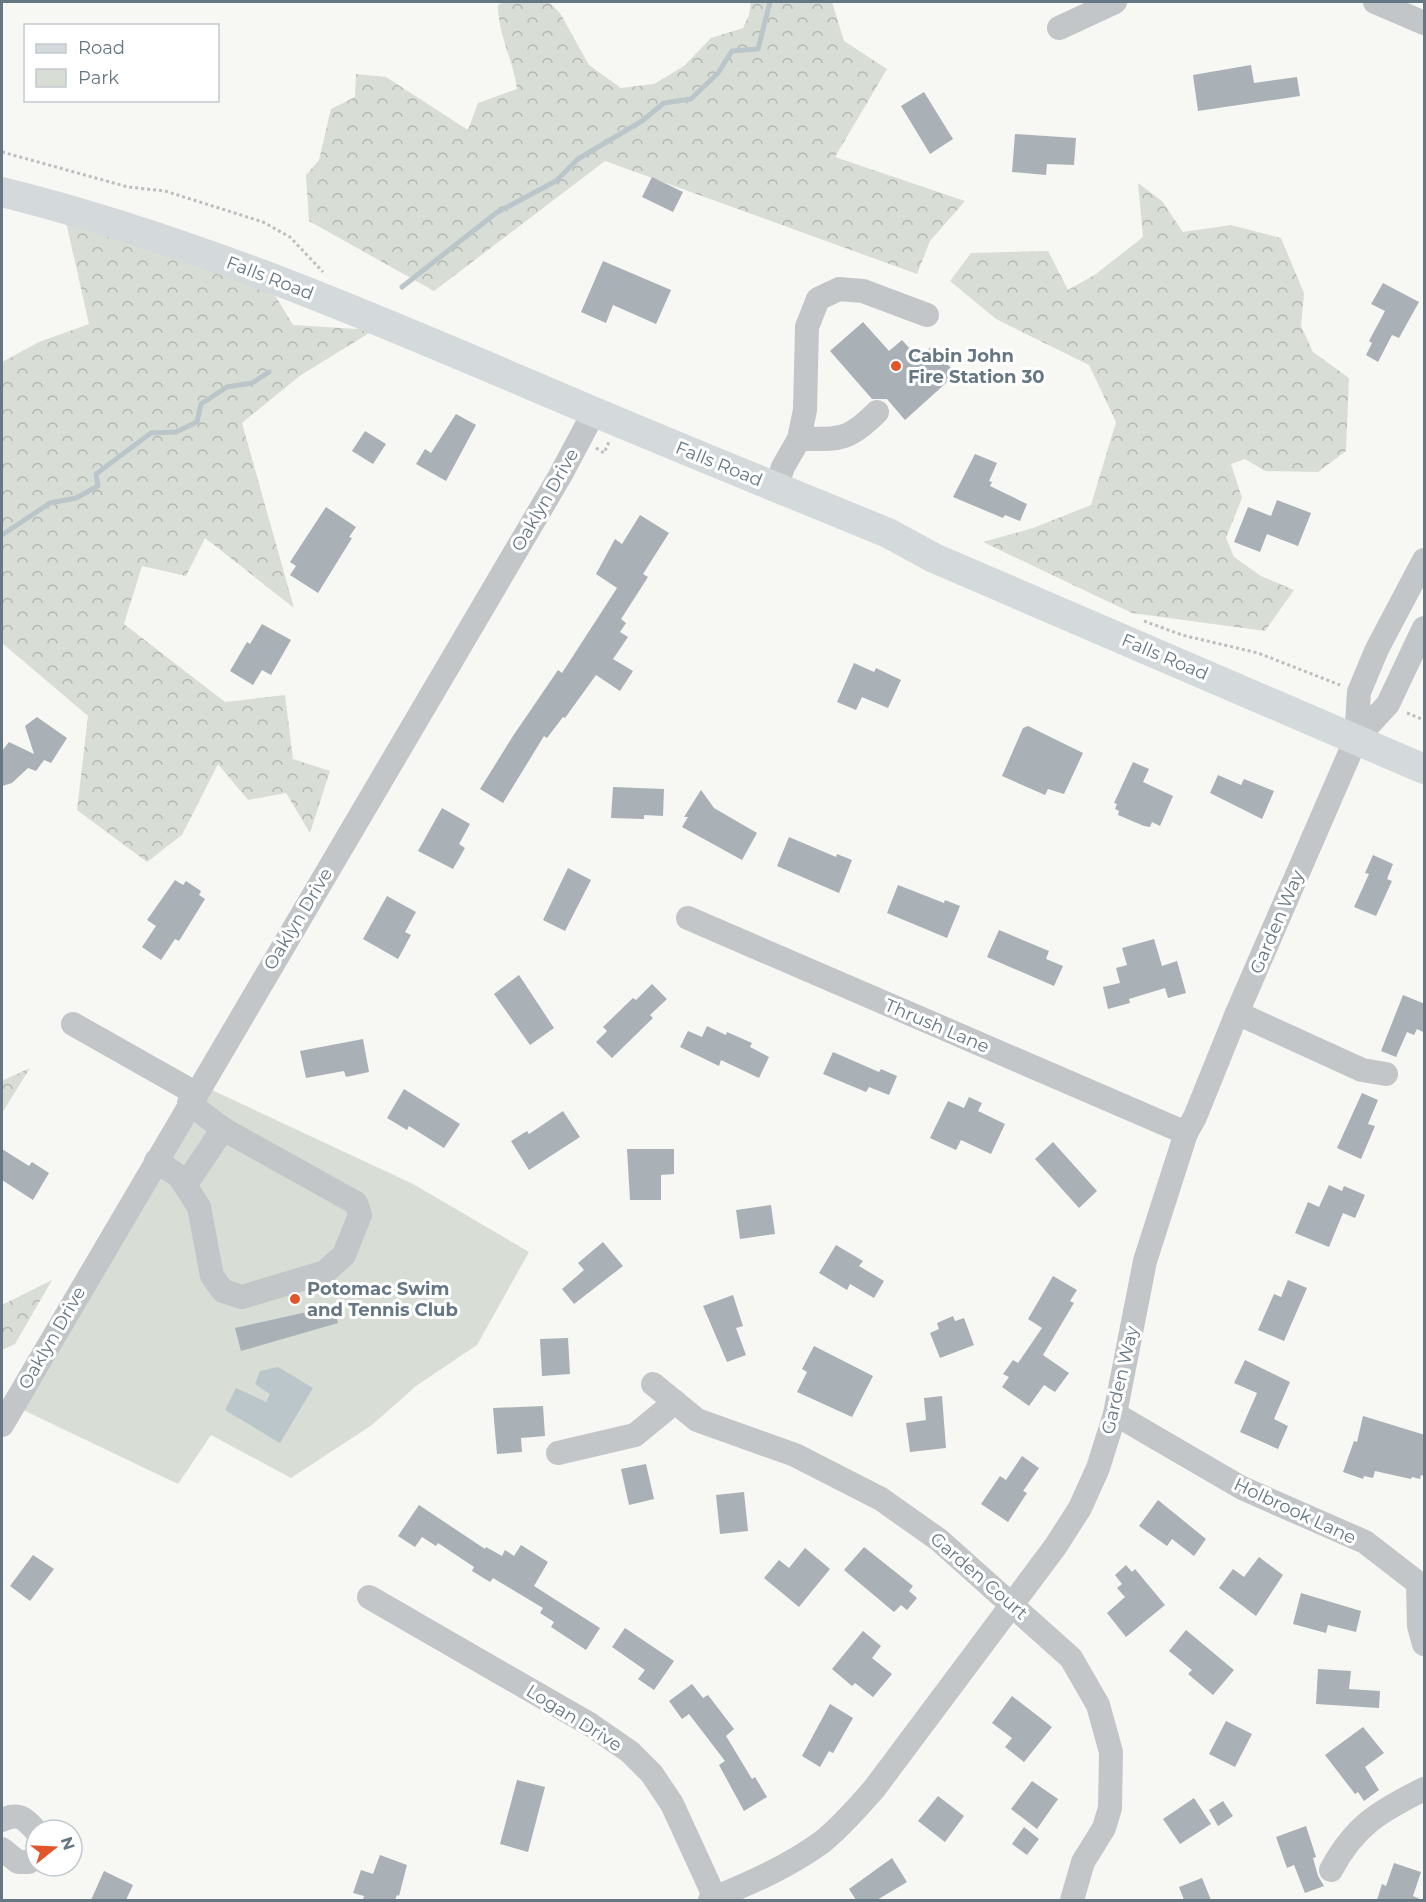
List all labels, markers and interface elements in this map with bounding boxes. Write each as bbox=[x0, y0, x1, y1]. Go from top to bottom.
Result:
legend bbox=[24, 24, 219, 102]
text: Road bbox=[78, 37, 125, 59]
text: Park bbox=[78, 67, 119, 89]
street label: Falls Road bbox=[223, 251, 317, 305]
place label: Cabin John Fire Station 30 bbox=[908, 345, 1045, 388]
marker: Cabin John Fire Station 30 bbox=[889, 359, 903, 373]
street label: Falls Road bbox=[672, 437, 766, 491]
street label: Oaklyn Drive bbox=[507, 445, 583, 555]
street label: Falls Road bbox=[1118, 629, 1212, 685]
street label: Oaklyn Drive bbox=[259, 864, 337, 974]
street label: Garden Way bbox=[1245, 867, 1309, 977]
street label: Thrush Lane bbox=[881, 994, 993, 1058]
place label: Potomac Swim and Tennis Club bbox=[307, 1278, 458, 1321]
street label: Oaklyn Drive bbox=[14, 1283, 90, 1393]
marker: Potomac Swim and Tennis Club bbox=[288, 1292, 302, 1306]
street label: Garden Way bbox=[1097, 1323, 1143, 1436]
street label: Holbrook Lane bbox=[1230, 1473, 1360, 1549]
street label: Garden Court bbox=[926, 1528, 1032, 1624]
street label: Logan Drive bbox=[522, 1680, 626, 1756]
north arrow bbox=[24, 1818, 84, 1878]
text: N bbox=[57, 1834, 79, 1853]

